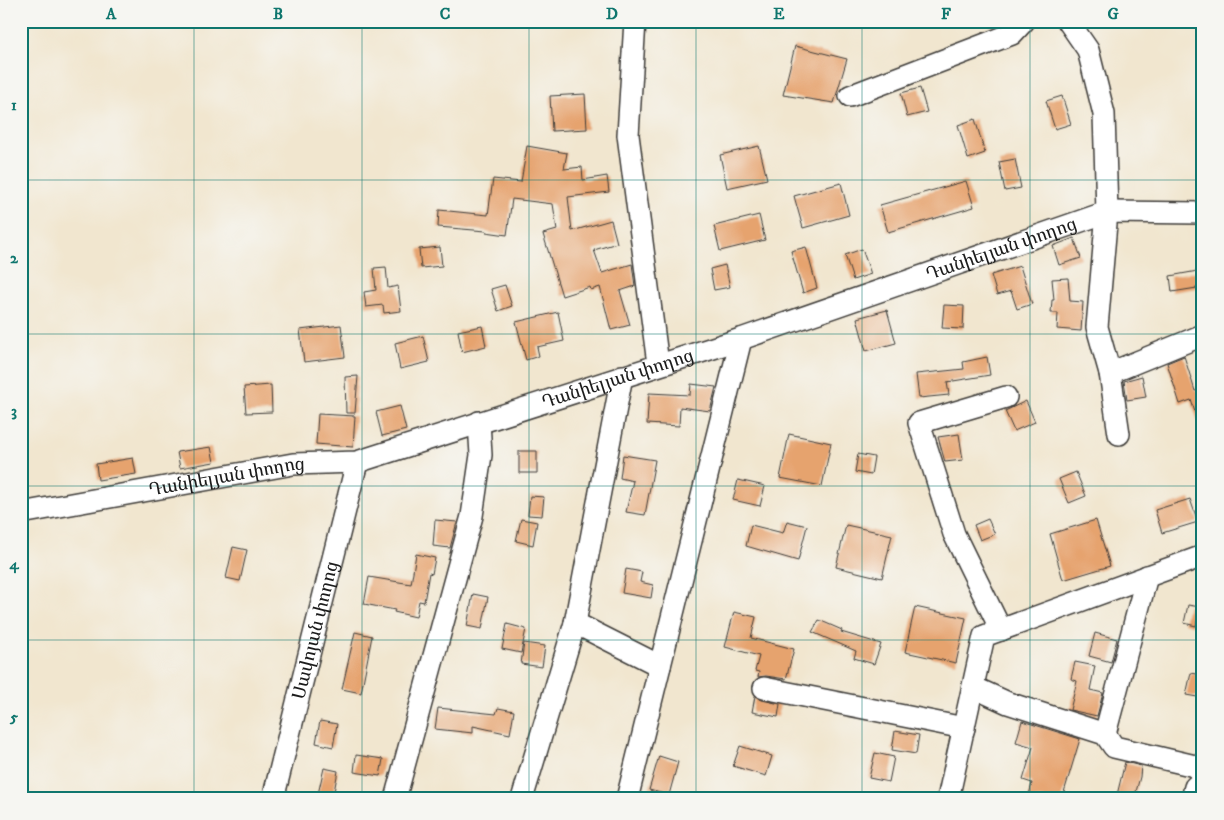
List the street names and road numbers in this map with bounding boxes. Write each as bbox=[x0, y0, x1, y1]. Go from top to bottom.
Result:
street label: Դանիելյան փողոց bbox=[923, 213, 1080, 286]
street label: Դանիելյան փողոց bbox=[539, 345, 696, 414]
street label: Դանիելյան փողոց bbox=[147, 454, 305, 502]
street label: Սավոյան փողոց bbox=[288, 559, 344, 702]

